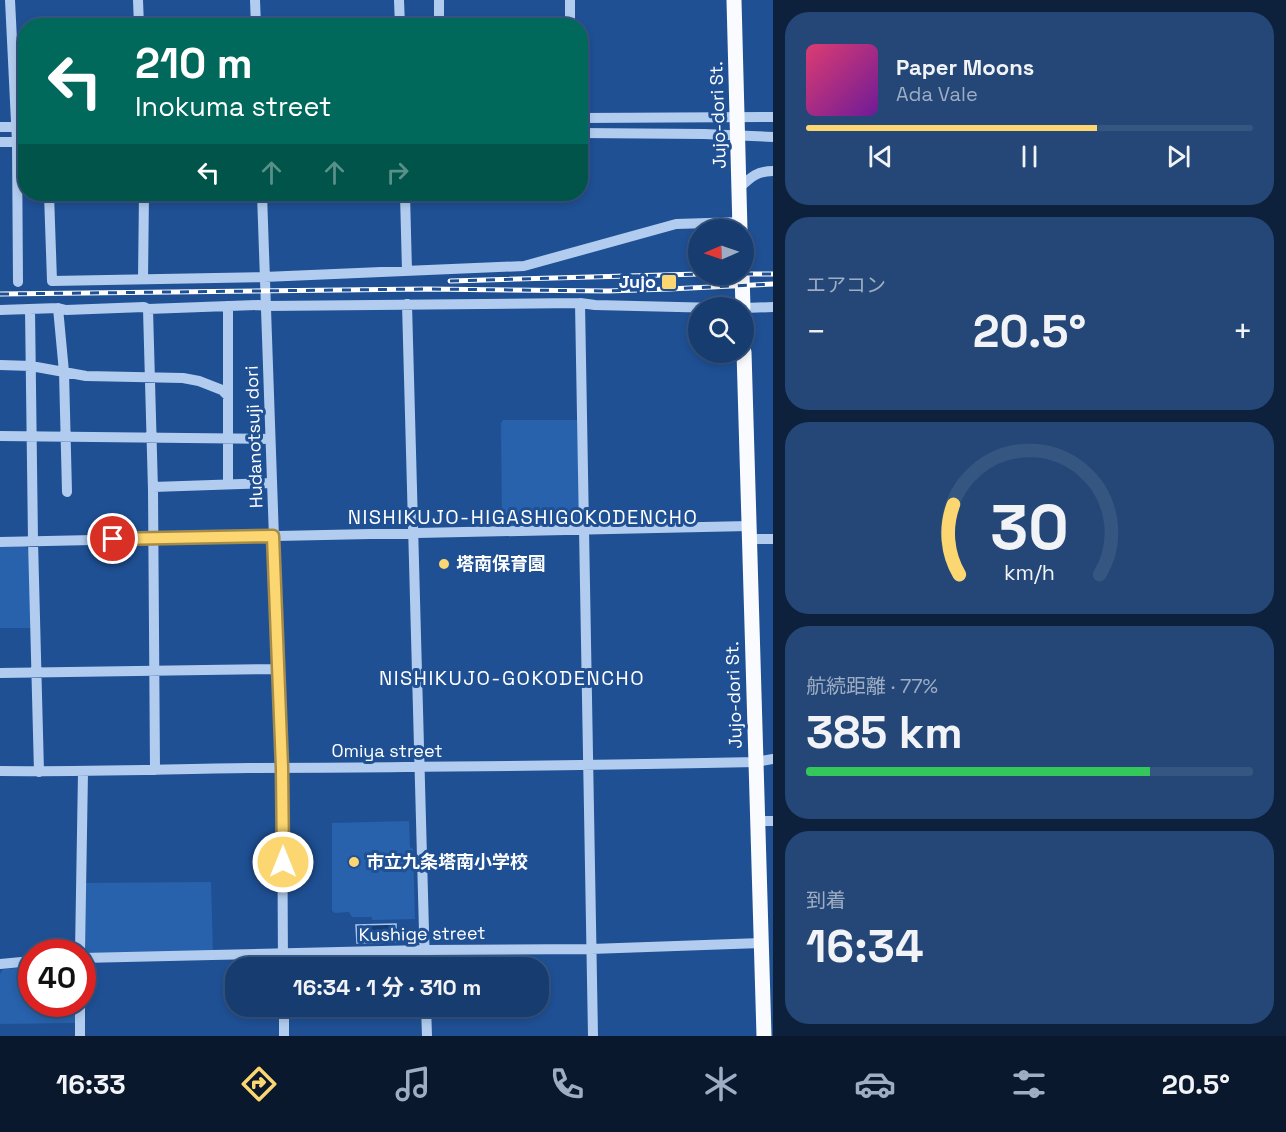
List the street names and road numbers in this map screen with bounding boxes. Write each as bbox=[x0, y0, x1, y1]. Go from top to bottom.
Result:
street label: Jujo-dori St. bbox=[704, 61, 731, 169]
street label: Hudanotsuji dori bbox=[240, 365, 267, 509]
street label: Jujo-dori St. bbox=[720, 641, 747, 749]
street label: Omiya street bbox=[331, 739, 443, 762]
street label: Kushige street bbox=[358, 921, 486, 946]

